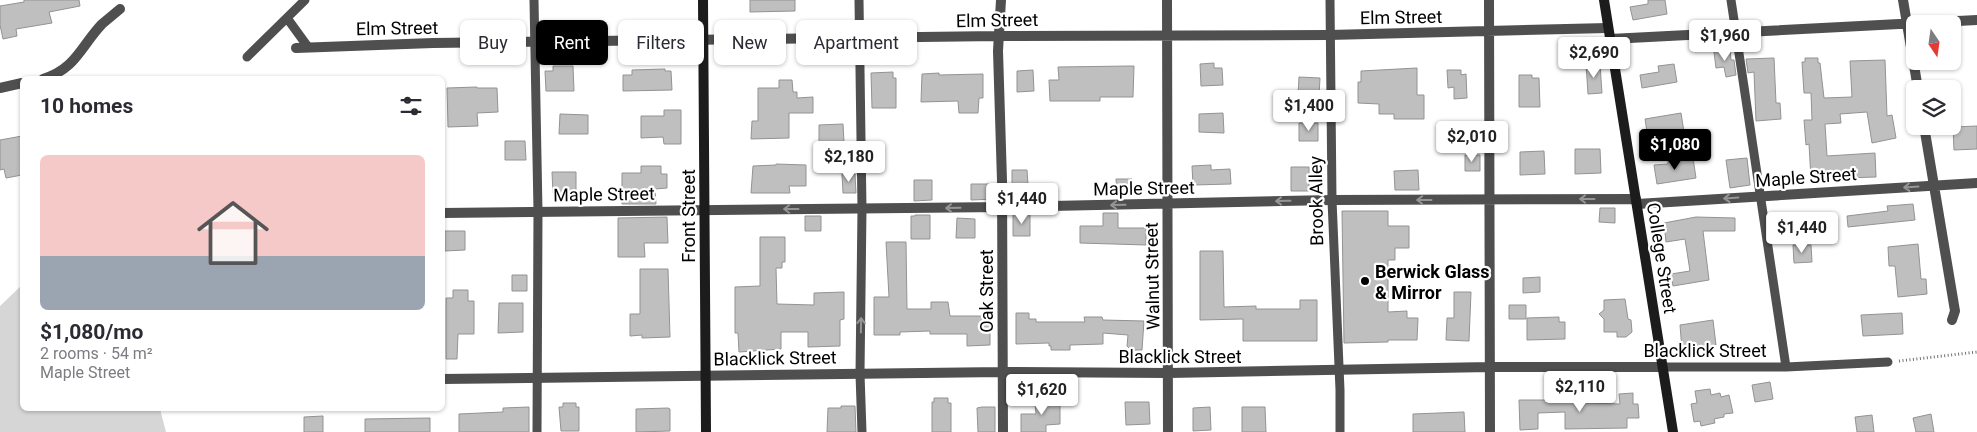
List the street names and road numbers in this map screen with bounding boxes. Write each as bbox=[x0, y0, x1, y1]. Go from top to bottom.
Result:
street label: Elm Street bbox=[1360, 6, 1442, 28]
street label: Elm Street bbox=[956, 9, 1038, 31]
street label: Elm Street bbox=[356, 17, 438, 39]
street label: Brook Alley bbox=[1305, 155, 1327, 246]
street label: Maple Street bbox=[1755, 163, 1857, 191]
street label: Front Street bbox=[678, 169, 699, 263]
street label: Maple Street bbox=[1093, 177, 1195, 199]
street label: Maple Street bbox=[553, 183, 655, 205]
street label: College Street bbox=[1643, 201, 1681, 315]
street label: Walnut Street bbox=[1141, 222, 1163, 330]
street label: Oak Street bbox=[976, 249, 997, 333]
street label: Blacklick Street bbox=[1643, 340, 1767, 361]
street label: Blacklick Street bbox=[713, 346, 837, 370]
street label: Blacklick Street bbox=[1118, 346, 1242, 367]

